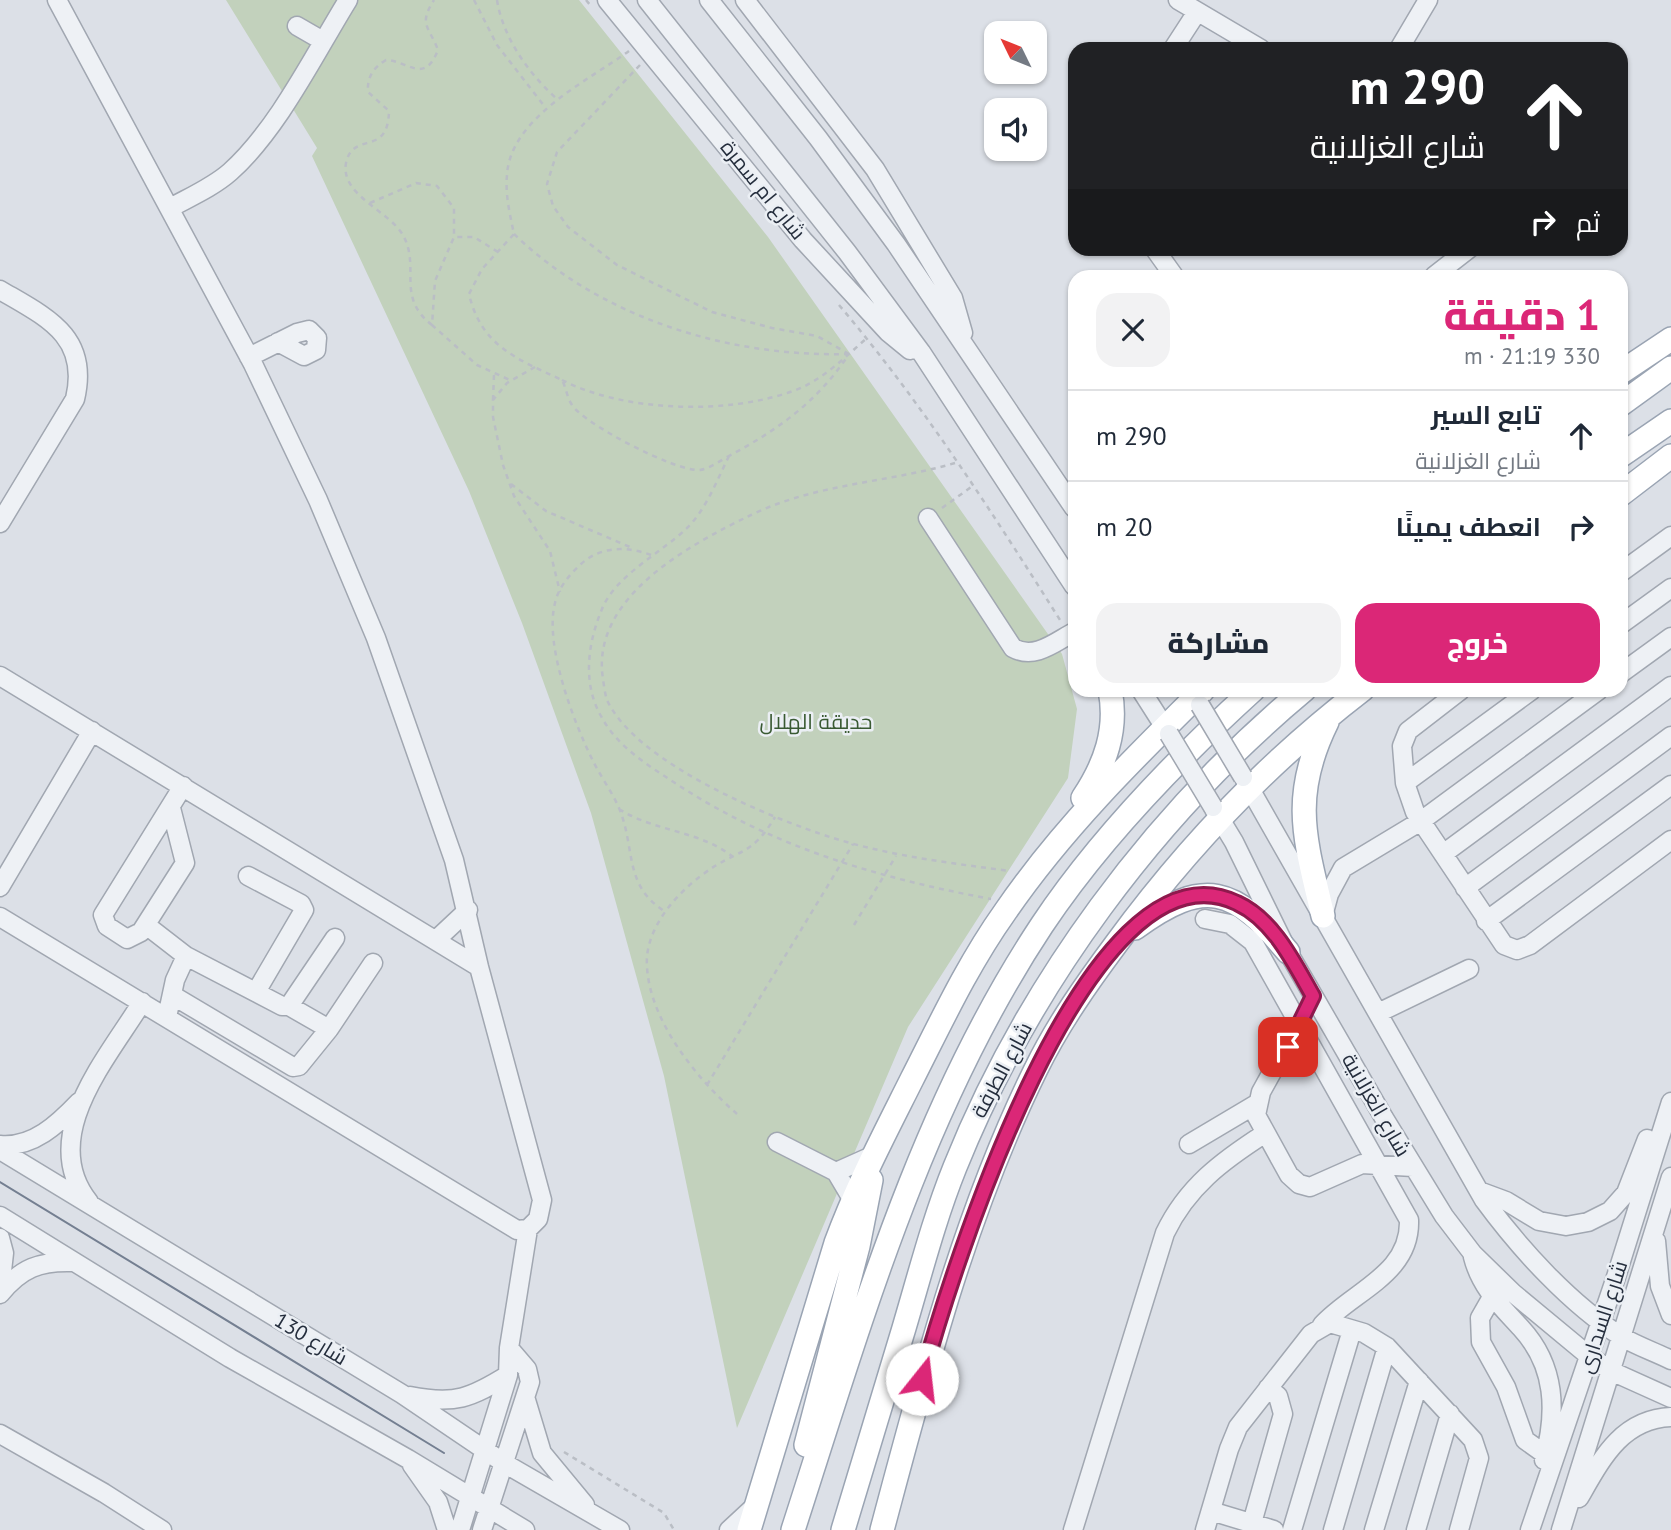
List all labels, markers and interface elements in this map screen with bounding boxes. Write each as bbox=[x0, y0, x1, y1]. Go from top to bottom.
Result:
north arrow bbox=[984, 21, 1046, 84]
map controls bbox=[984, 21, 1047, 161]
text: 290 m bbox=[1350, 54, 1485, 118]
icon: ahead bbox=[1509, 70, 1600, 161]
button: sound bbox=[984, 98, 1047, 161]
text: شارع الغزلانية bbox=[1310, 125, 1485, 167]
street label: شارع ام سمرة bbox=[714, 134, 812, 246]
icon: right bbox=[1524, 203, 1562, 241]
text: ثم bbox=[1576, 206, 1600, 239]
text: 1 دقيقة bbox=[1444, 287, 1600, 342]
button: close bbox=[1096, 293, 1170, 367]
text: 330 m · 21:19 bbox=[1464, 341, 1600, 370]
text: تابع السير bbox=[1431, 398, 1541, 431]
icon: ahead bbox=[1562, 417, 1600, 455]
text: 290 m bbox=[1096, 419, 1167, 452]
text: شارع الغزلانية bbox=[1415, 446, 1541, 475]
icon: right bbox=[1562, 508, 1600, 546]
text: 20 m bbox=[1096, 510, 1152, 543]
text: انعطف يمينًا bbox=[1396, 510, 1541, 543]
button: مشاركة bbox=[1096, 603, 1341, 683]
button: خروج bbox=[1355, 603, 1600, 683]
park label: حديقة الهلال bbox=[759, 708, 873, 735]
street label: شارع الطرفة bbox=[965, 1017, 1039, 1123]
pin bbox=[1258, 1017, 1318, 1077]
icon: arrive bbox=[1269, 1028, 1307, 1066]
street label: شارع الغزلانية bbox=[1335, 1048, 1417, 1162]
street label: شارع السدارى bbox=[1572, 1257, 1634, 1377]
street label: شارع 130 bbox=[269, 1306, 353, 1372]
position arrow bbox=[885, 1342, 959, 1416]

